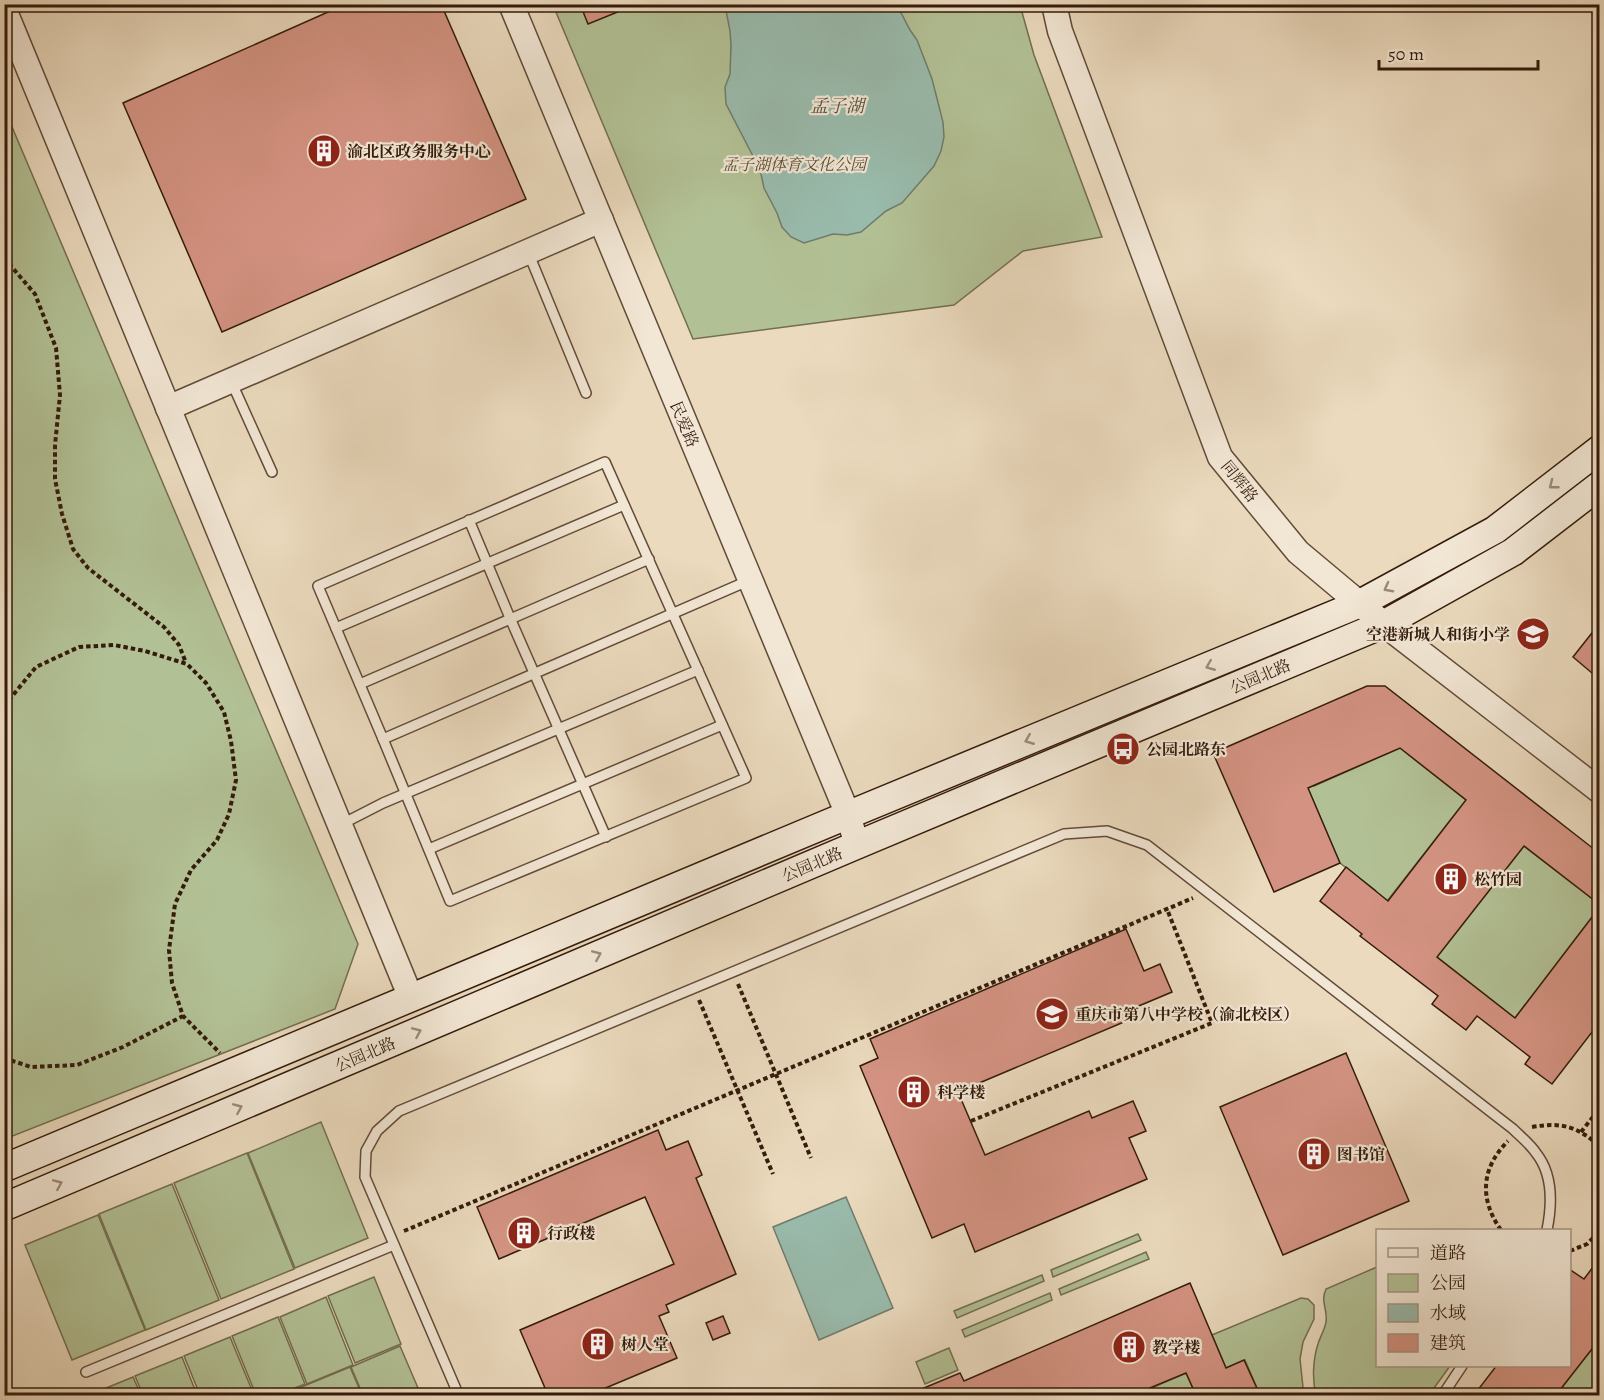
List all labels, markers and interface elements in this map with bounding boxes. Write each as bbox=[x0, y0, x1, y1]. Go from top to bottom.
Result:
scale bar bbox=[1379, 33, 1538, 71]
text: 50 m bbox=[1388, 42, 1424, 66]
water label: 孟子湖 bbox=[810, 94, 867, 118]
building icon: 渝北区政务服务中心 bbox=[306, 133, 342, 169]
place label: 渝北区政务服务中心 bbox=[347, 141, 491, 163]
park label: 孟子湖体育文化公园 bbox=[722, 154, 869, 176]
street label: 民爱路 bbox=[665, 398, 704, 451]
street label: 同辉路 bbox=[1216, 456, 1263, 507]
one-way arrow bbox=[1549, 478, 1560, 489]
one-way arrow bbox=[1384, 581, 1395, 592]
school or university icon: 空港新城人和街小学 bbox=[1515, 616, 1551, 652]
place label: 空港新城人和街小学 bbox=[1366, 624, 1510, 646]
street label: 公园北路 bbox=[1227, 654, 1294, 700]
one-way arrow bbox=[1205, 659, 1216, 671]
bus stop icon: 公园北路东 bbox=[1105, 731, 1141, 767]
one-way arrow bbox=[1025, 733, 1036, 745]
place label: 公园北路东 bbox=[1146, 739, 1226, 761]
street label: 公园北路 bbox=[779, 842, 846, 888]
building icon: 松竹园 bbox=[1433, 861, 1469, 897]
place label: 松竹园 bbox=[1474, 869, 1522, 891]
one-way arrow bbox=[590, 950, 601, 962]
school or university icon: 重庆市第八中学校（渝北校区） bbox=[1034, 996, 1070, 1032]
place label: 重庆市第八中学校（渝北校区） bbox=[1075, 1004, 1299, 1026]
one-way arrow bbox=[411, 1027, 422, 1039]
street label: 公园北路 bbox=[332, 1032, 399, 1078]
building icon: 科学楼 bbox=[896, 1074, 932, 1110]
place label: 科学楼 bbox=[937, 1082, 985, 1104]
one-way arrow bbox=[232, 1103, 243, 1115]
building icon: 图书馆 bbox=[1296, 1136, 1332, 1172]
place label: 图书馆 bbox=[1337, 1144, 1385, 1166]
one-way arrow bbox=[52, 1179, 63, 1191]
building icon: 行政楼 bbox=[506, 1215, 542, 1251]
place label: 行政楼 bbox=[547, 1223, 595, 1245]
legend bbox=[1376, 1229, 1571, 1367]
text: 道路 bbox=[1430, 1241, 1466, 1265]
text: 公园 bbox=[1430, 1271, 1466, 1295]
text: 水域 bbox=[1430, 1301, 1466, 1325]
building icon: 树人堂 bbox=[580, 1326, 616, 1362]
building icon: 教学楼 bbox=[1111, 1329, 1147, 1365]
text: 建筑 bbox=[1430, 1331, 1466, 1355]
place label: 树人堂 bbox=[621, 1334, 669, 1356]
place label: 教学楼 bbox=[1152, 1337, 1200, 1359]

